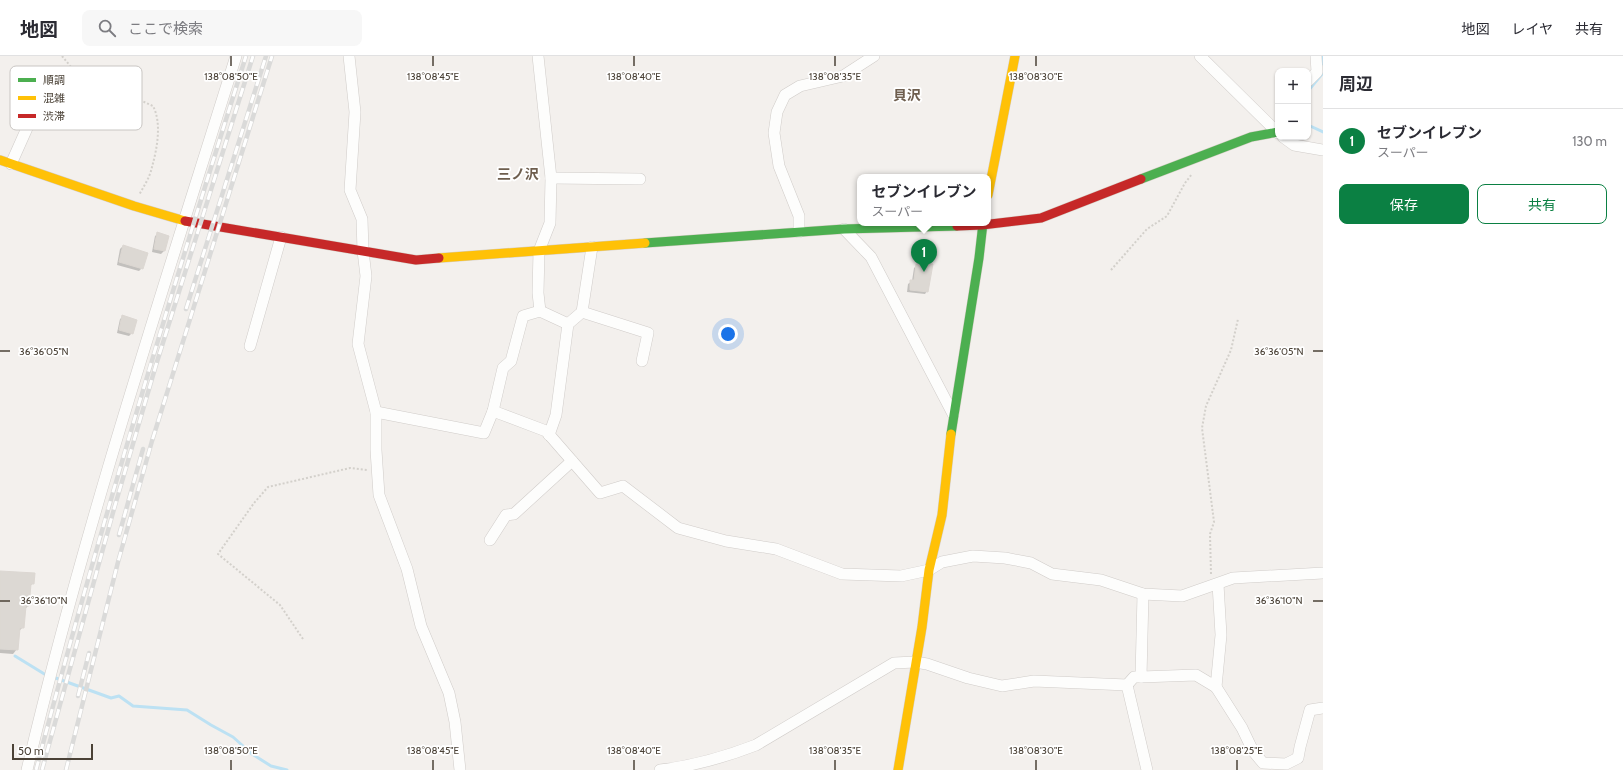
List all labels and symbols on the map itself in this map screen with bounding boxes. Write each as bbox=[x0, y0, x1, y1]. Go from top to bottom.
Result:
legend bbox=[10, 66, 142, 130]
text: 138°08'50"E bbox=[204, 70, 258, 83]
text: 138°08'45"E bbox=[407, 70, 460, 83]
text: 138°08'40"E bbox=[607, 70, 661, 83]
text: 138°08'35"E bbox=[809, 70, 861, 83]
text: 138°08'30"E bbox=[1009, 70, 1063, 83]
text: 順調 bbox=[43, 73, 65, 87]
district label: 貝沢 bbox=[893, 86, 921, 104]
text: 混雑 bbox=[43, 91, 65, 105]
text: 渋滞 bbox=[43, 109, 65, 123]
district label: 三ノ沢 bbox=[497, 165, 539, 183]
pin: 1 bbox=[911, 239, 937, 272]
your location bbox=[718, 324, 738, 344]
text: 36°36'05"N bbox=[19, 345, 69, 358]
text: 36°36'05"N bbox=[1254, 345, 1304, 358]
text: 36°36'10"N bbox=[20, 594, 68, 607]
text: 36°36'10"N bbox=[1255, 594, 1303, 607]
scale bar bbox=[12, 742, 93, 761]
text: 138°08'50"E bbox=[204, 744, 258, 757]
text: 138°08'45"E bbox=[407, 744, 460, 757]
text: 138°08'40"E bbox=[607, 744, 661, 757]
text: 138°08'35"E bbox=[809, 744, 861, 757]
text: 138°08'30"E bbox=[1009, 744, 1063, 757]
text: 138°08'25"E bbox=[1211, 744, 1263, 757]

